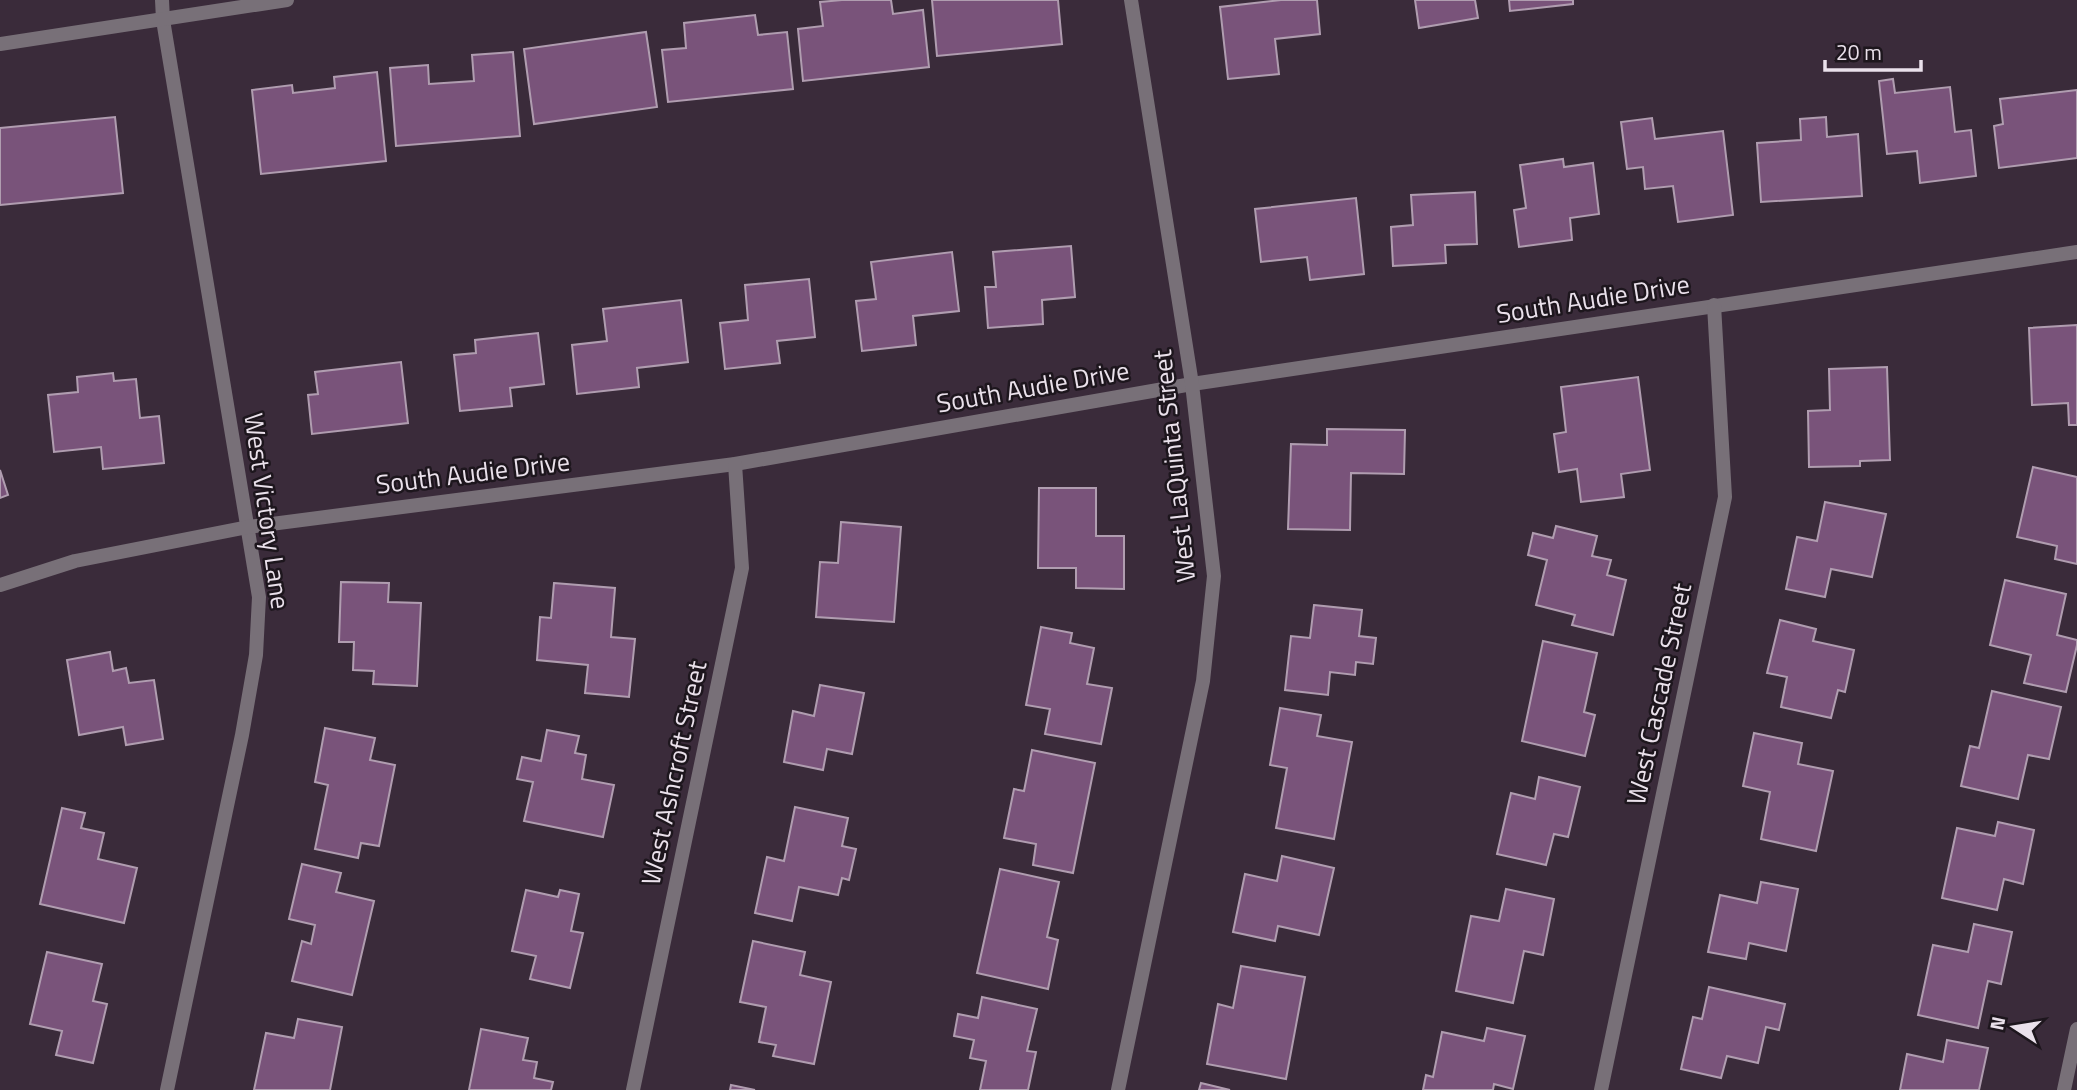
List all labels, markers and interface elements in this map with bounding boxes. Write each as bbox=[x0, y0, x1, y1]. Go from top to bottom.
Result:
scale bar bbox=[1825, 28, 1921, 72]
text: 20 m bbox=[1836, 36, 1882, 68]
street label: South Audie Drive bbox=[1494, 264, 1692, 333]
street label: West LaQuinta Street bbox=[1142, 348, 1205, 584]
street label: South Audie Drive bbox=[934, 350, 1132, 423]
street label: West Victory Lane bbox=[234, 410, 301, 611]
street label: South Audie Drive bbox=[374, 441, 572, 504]
street label: West Cascade Street bbox=[1616, 579, 1701, 808]
street label: West Ashcroft Street bbox=[631, 657, 716, 889]
north arrow bbox=[1979, 992, 2049, 1062]
text: N bbox=[1981, 1014, 2012, 1033]

